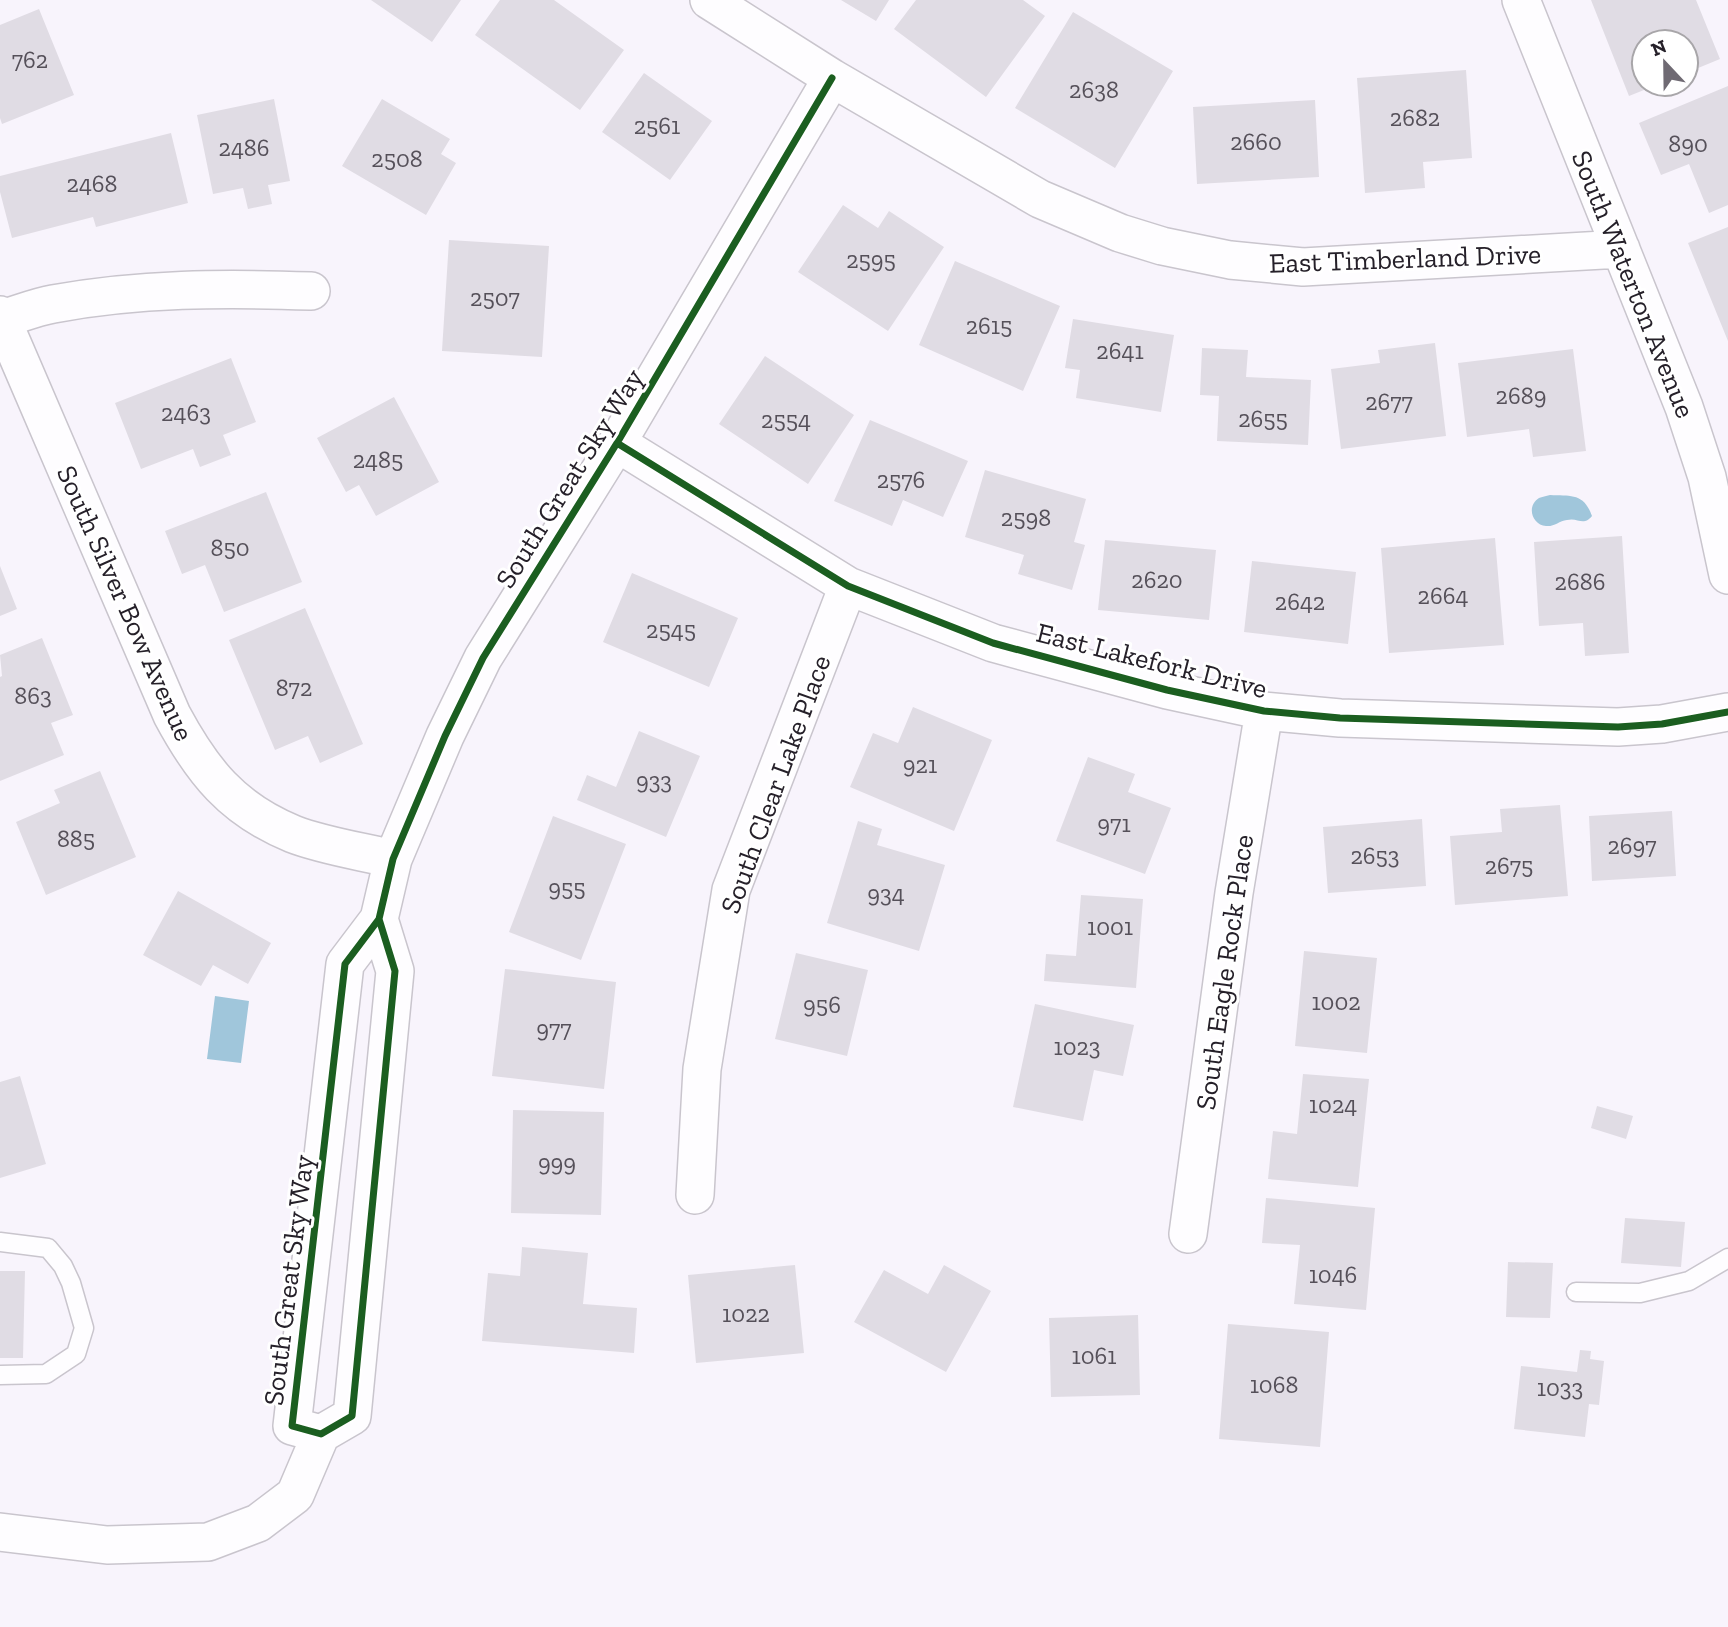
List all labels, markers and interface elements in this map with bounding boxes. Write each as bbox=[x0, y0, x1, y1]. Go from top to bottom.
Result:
north arrow bbox=[1630, 28, 1700, 98]
text: N bbox=[1648, 34, 1670, 61]
house number: 762 bbox=[12, 45, 48, 74]
house number: 2638 bbox=[1069, 75, 1119, 104]
house number: 2682 bbox=[1390, 103, 1440, 132]
house number: 2561 bbox=[634, 111, 680, 140]
house number: 2660 bbox=[1230, 127, 1282, 156]
house number: 890 bbox=[1668, 129, 1708, 158]
house number: 2486 bbox=[219, 133, 269, 162]
house number: 2508 bbox=[371, 144, 423, 173]
street label: South Waterton Avenue bbox=[1565, 146, 1702, 422]
house number: 2468 bbox=[67, 169, 117, 198]
street label: East Timberland Drive bbox=[1268, 237, 1542, 280]
house number: 2595 bbox=[846, 245, 896, 274]
house number: 2507 bbox=[470, 283, 520, 312]
house number: 2615 bbox=[966, 311, 1012, 340]
house number: 2641 bbox=[1096, 336, 1144, 365]
street label: South Great Sky Way bbox=[489, 362, 651, 594]
house number: 2689 bbox=[1496, 381, 1546, 410]
house number: 2677 bbox=[1365, 387, 1413, 416]
house number: 2463 bbox=[161, 398, 211, 427]
house number: 2655 bbox=[1238, 404, 1288, 433]
house number: 2554 bbox=[761, 405, 811, 434]
house number: 2485 bbox=[353, 445, 403, 474]
street label: South Silver Bow Avenue bbox=[50, 461, 201, 746]
house number: 2576 bbox=[877, 465, 925, 494]
house number: 2598 bbox=[1001, 503, 1051, 532]
house number: 850 bbox=[210, 533, 250, 562]
house number: 2620 bbox=[1131, 565, 1183, 594]
house number: 2686 bbox=[1555, 567, 1605, 596]
house number: 2664 bbox=[1418, 581, 1468, 610]
house number: 2642 bbox=[1275, 587, 1325, 616]
house number: 2545 bbox=[646, 615, 696, 644]
street label: East Lakefork Drive bbox=[1033, 616, 1271, 705]
street label: South Clear Lake Place bbox=[713, 650, 838, 918]
house number: 872 bbox=[276, 673, 312, 702]
house number: 863 bbox=[14, 681, 52, 710]
house number: 921 bbox=[903, 750, 937, 779]
house number: 933 bbox=[636, 766, 672, 795]
house number: 971 bbox=[1097, 809, 1131, 838]
house number: 885 bbox=[57, 824, 95, 853]
house number: 2697 bbox=[1607, 831, 1657, 860]
street label: South Eagle Rock Place bbox=[1189, 832, 1260, 1112]
house number: 2653 bbox=[1350, 841, 1400, 870]
house number: 2675 bbox=[1485, 851, 1533, 880]
house number: 955 bbox=[548, 873, 586, 902]
house number: 934 bbox=[867, 879, 905, 908]
house number: 1001 bbox=[1087, 912, 1133, 941]
house number: 1002 bbox=[1311, 987, 1361, 1016]
house number: 956 bbox=[803, 990, 841, 1019]
house number: 977 bbox=[536, 1014, 572, 1043]
house number: 1023 bbox=[1053, 1032, 1101, 1061]
house number: 1024 bbox=[1309, 1090, 1357, 1119]
house number: 999 bbox=[538, 1148, 576, 1177]
street label: South Great Sky Way bbox=[257, 1152, 320, 1407]
house number: 1046 bbox=[1309, 1260, 1357, 1289]
house number: 1022 bbox=[722, 1299, 770, 1328]
house number: 1061 bbox=[1071, 1341, 1117, 1370]
house number: 1068 bbox=[1250, 1370, 1298, 1399]
house number: 1033 bbox=[1537, 1373, 1583, 1402]

